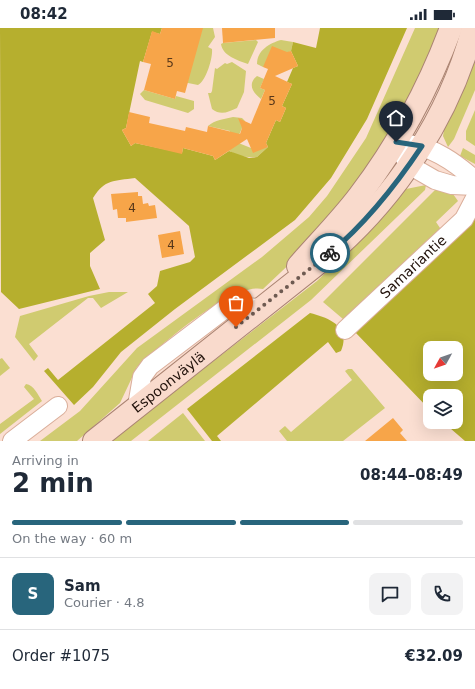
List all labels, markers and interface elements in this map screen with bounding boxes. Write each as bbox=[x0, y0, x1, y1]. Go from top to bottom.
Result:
text: 08:42 bbox=[20, 5, 68, 23]
house number: 5 bbox=[166, 56, 174, 70]
house number: 5 bbox=[268, 94, 276, 108]
pin bbox=[379, 101, 413, 142]
icon: home bbox=[385, 107, 407, 129]
house number: 4 bbox=[128, 201, 136, 215]
street label: Samariantie bbox=[377, 232, 449, 301]
courier bbox=[310, 233, 350, 273]
house number: 4 bbox=[167, 238, 175, 252]
icon: bike bbox=[319, 242, 341, 264]
pin bbox=[219, 286, 253, 327]
icon: bag bbox=[225, 292, 247, 314]
north arrow bbox=[423, 341, 463, 381]
map controls bbox=[423, 341, 463, 429]
street label: Espoonväylä bbox=[129, 348, 208, 416]
button: layers bbox=[423, 389, 463, 429]
text: Arriving in bbox=[12, 453, 79, 468]
text: 08:44–08:49 bbox=[360, 466, 463, 484]
text: 2 min bbox=[12, 468, 94, 498]
text: On the way · 60 m bbox=[12, 531, 132, 546]
button: chat bbox=[369, 573, 411, 615]
button: phone bbox=[421, 573, 463, 615]
text: Sam bbox=[64, 577, 101, 595]
text: S bbox=[28, 585, 38, 603]
text: Courier · 4.8 bbox=[64, 595, 145, 610]
text: Order #1075 bbox=[12, 647, 110, 665]
text: €32.09 bbox=[405, 647, 463, 665]

